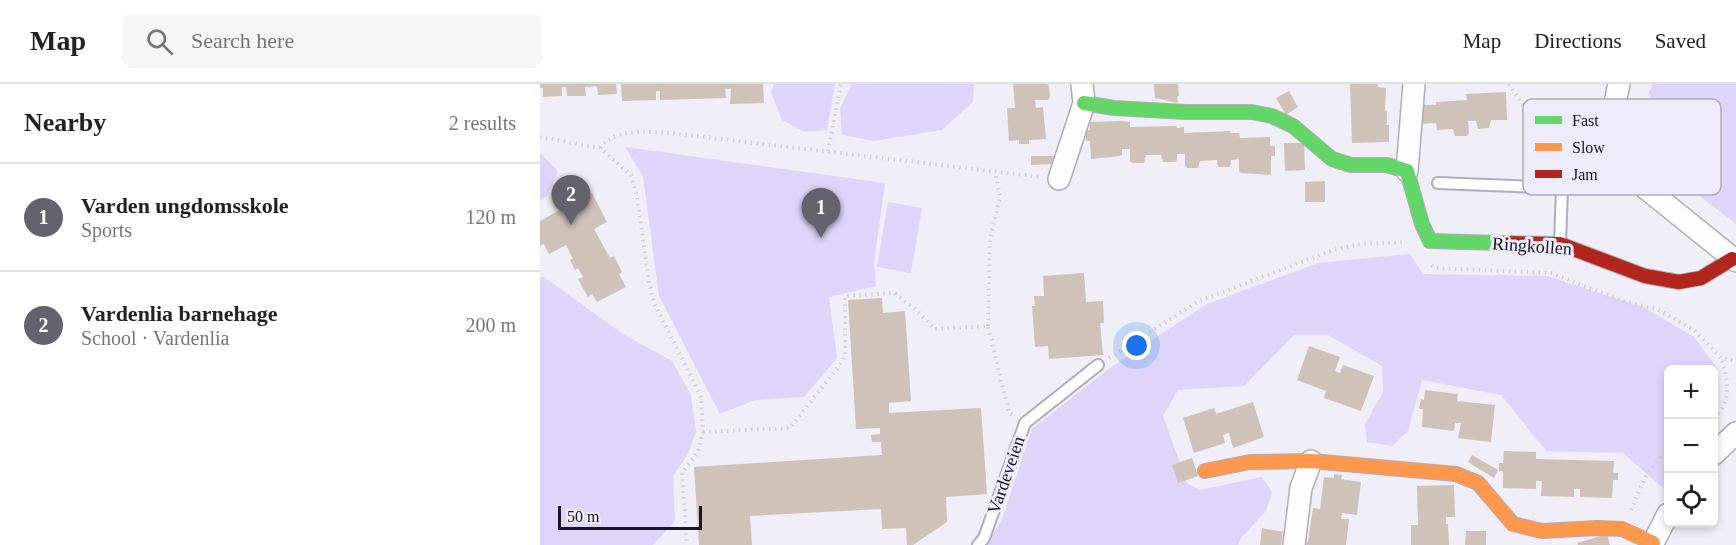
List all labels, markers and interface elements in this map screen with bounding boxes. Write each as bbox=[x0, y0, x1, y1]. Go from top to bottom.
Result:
search box bbox=[122, 14, 542, 68]
text: Map bbox=[30, 25, 86, 56]
icon: search bbox=[143, 25, 176, 58]
text: Search here bbox=[191, 28, 294, 53]
text: Map bbox=[1463, 29, 1501, 53]
text: Directions bbox=[1534, 29, 1622, 53]
text: Saved bbox=[1655, 29, 1706, 53]
legend bbox=[1523, 99, 1721, 195]
text: Nearby bbox=[24, 108, 106, 137]
text: 2 results bbox=[449, 112, 516, 134]
text: Fast bbox=[1572, 112, 1599, 129]
text: Slow bbox=[1572, 139, 1605, 156]
text: Jam bbox=[1572, 166, 1598, 183]
pin: 2 bbox=[552, 176, 591, 225]
pin: 1 bbox=[802, 188, 840, 238]
text: Varden ungdomsskole bbox=[81, 193, 289, 218]
text: 1 bbox=[39, 206, 49, 228]
text: 120 m bbox=[465, 206, 516, 228]
text: Sports bbox=[81, 219, 132, 241]
street label: Ringkollen bbox=[1491, 233, 1573, 259]
text: Vardenlia barnehage bbox=[81, 301, 278, 326]
text: 2 bbox=[39, 314, 49, 336]
text: 200 m bbox=[465, 314, 516, 336]
text: School · Vardenlia bbox=[81, 327, 230, 349]
your location bbox=[1122, 331, 1151, 360]
map controls bbox=[1664, 365, 1718, 527]
button: + bbox=[1664, 365, 1718, 419]
button: − bbox=[1664, 419, 1718, 473]
street label: Vardeveien bbox=[983, 433, 1029, 517]
button: locate bbox=[1664, 473, 1718, 527]
scale bar bbox=[558, 503, 702, 530]
text: 50 m bbox=[567, 508, 599, 525]

